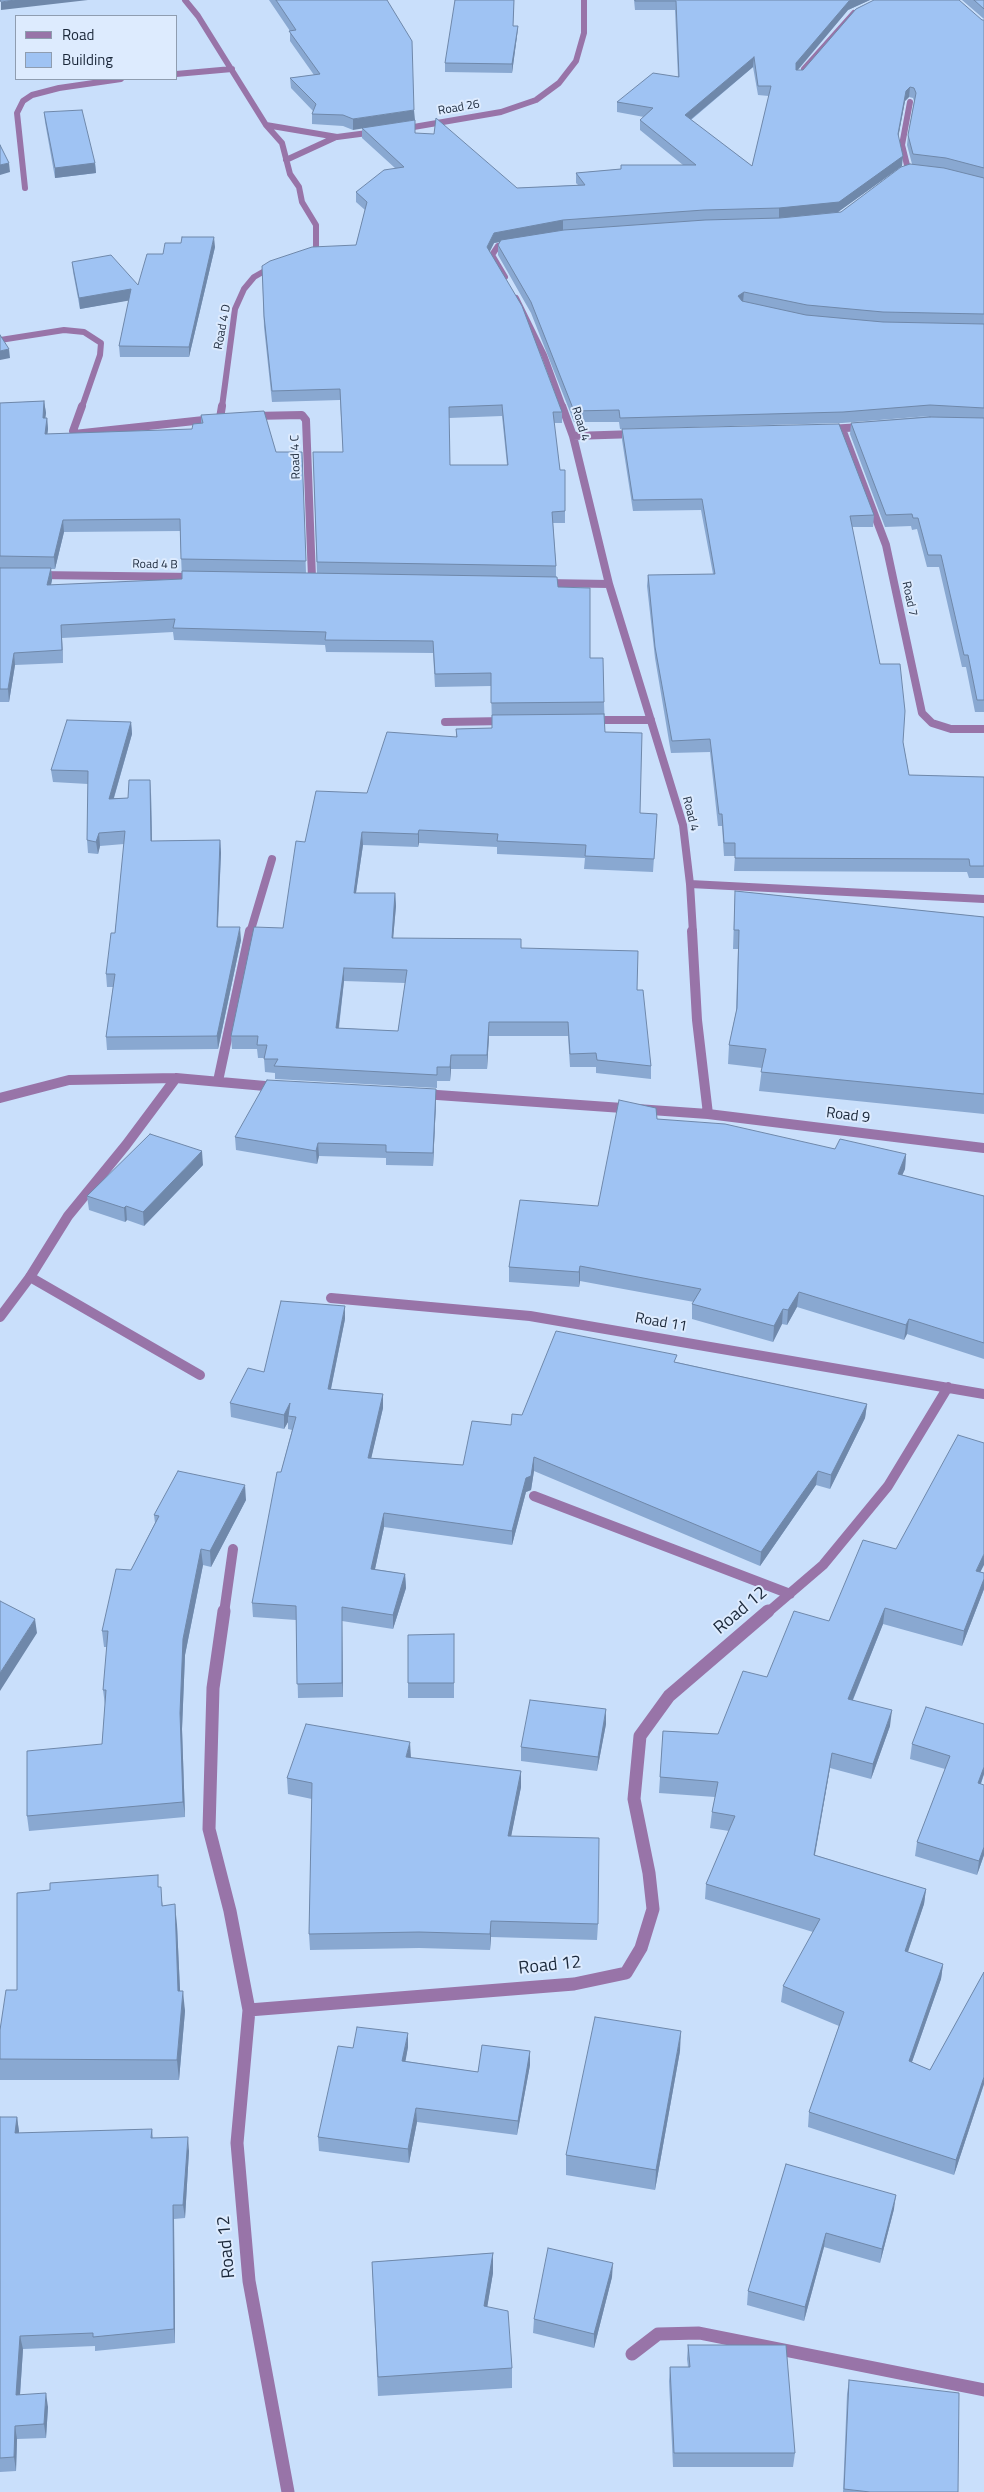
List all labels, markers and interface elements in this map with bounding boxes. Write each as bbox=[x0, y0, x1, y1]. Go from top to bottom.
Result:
legend bbox=[15, 15, 178, 80]
text: Road bbox=[62, 23, 94, 46]
text: Building bbox=[62, 48, 113, 71]
street label: Road 26 bbox=[437, 97, 481, 119]
street label: Road 4 D bbox=[212, 303, 234, 351]
street label: Road 4 bbox=[568, 405, 592, 443]
street label: Road 4 C bbox=[288, 435, 304, 479]
street label: Road 4 B bbox=[132, 557, 178, 573]
street label: Road 7 bbox=[898, 580, 920, 618]
street label: Road 4 bbox=[679, 795, 701, 833]
street label: Road 9 bbox=[825, 1104, 871, 1128]
street label: Road 11 bbox=[634, 1310, 688, 1336]
street label: Road 12 bbox=[710, 1582, 772, 1640]
street label: Road 12 bbox=[517, 1952, 583, 1980]
street label: Road 12 bbox=[213, 2215, 241, 2279]

